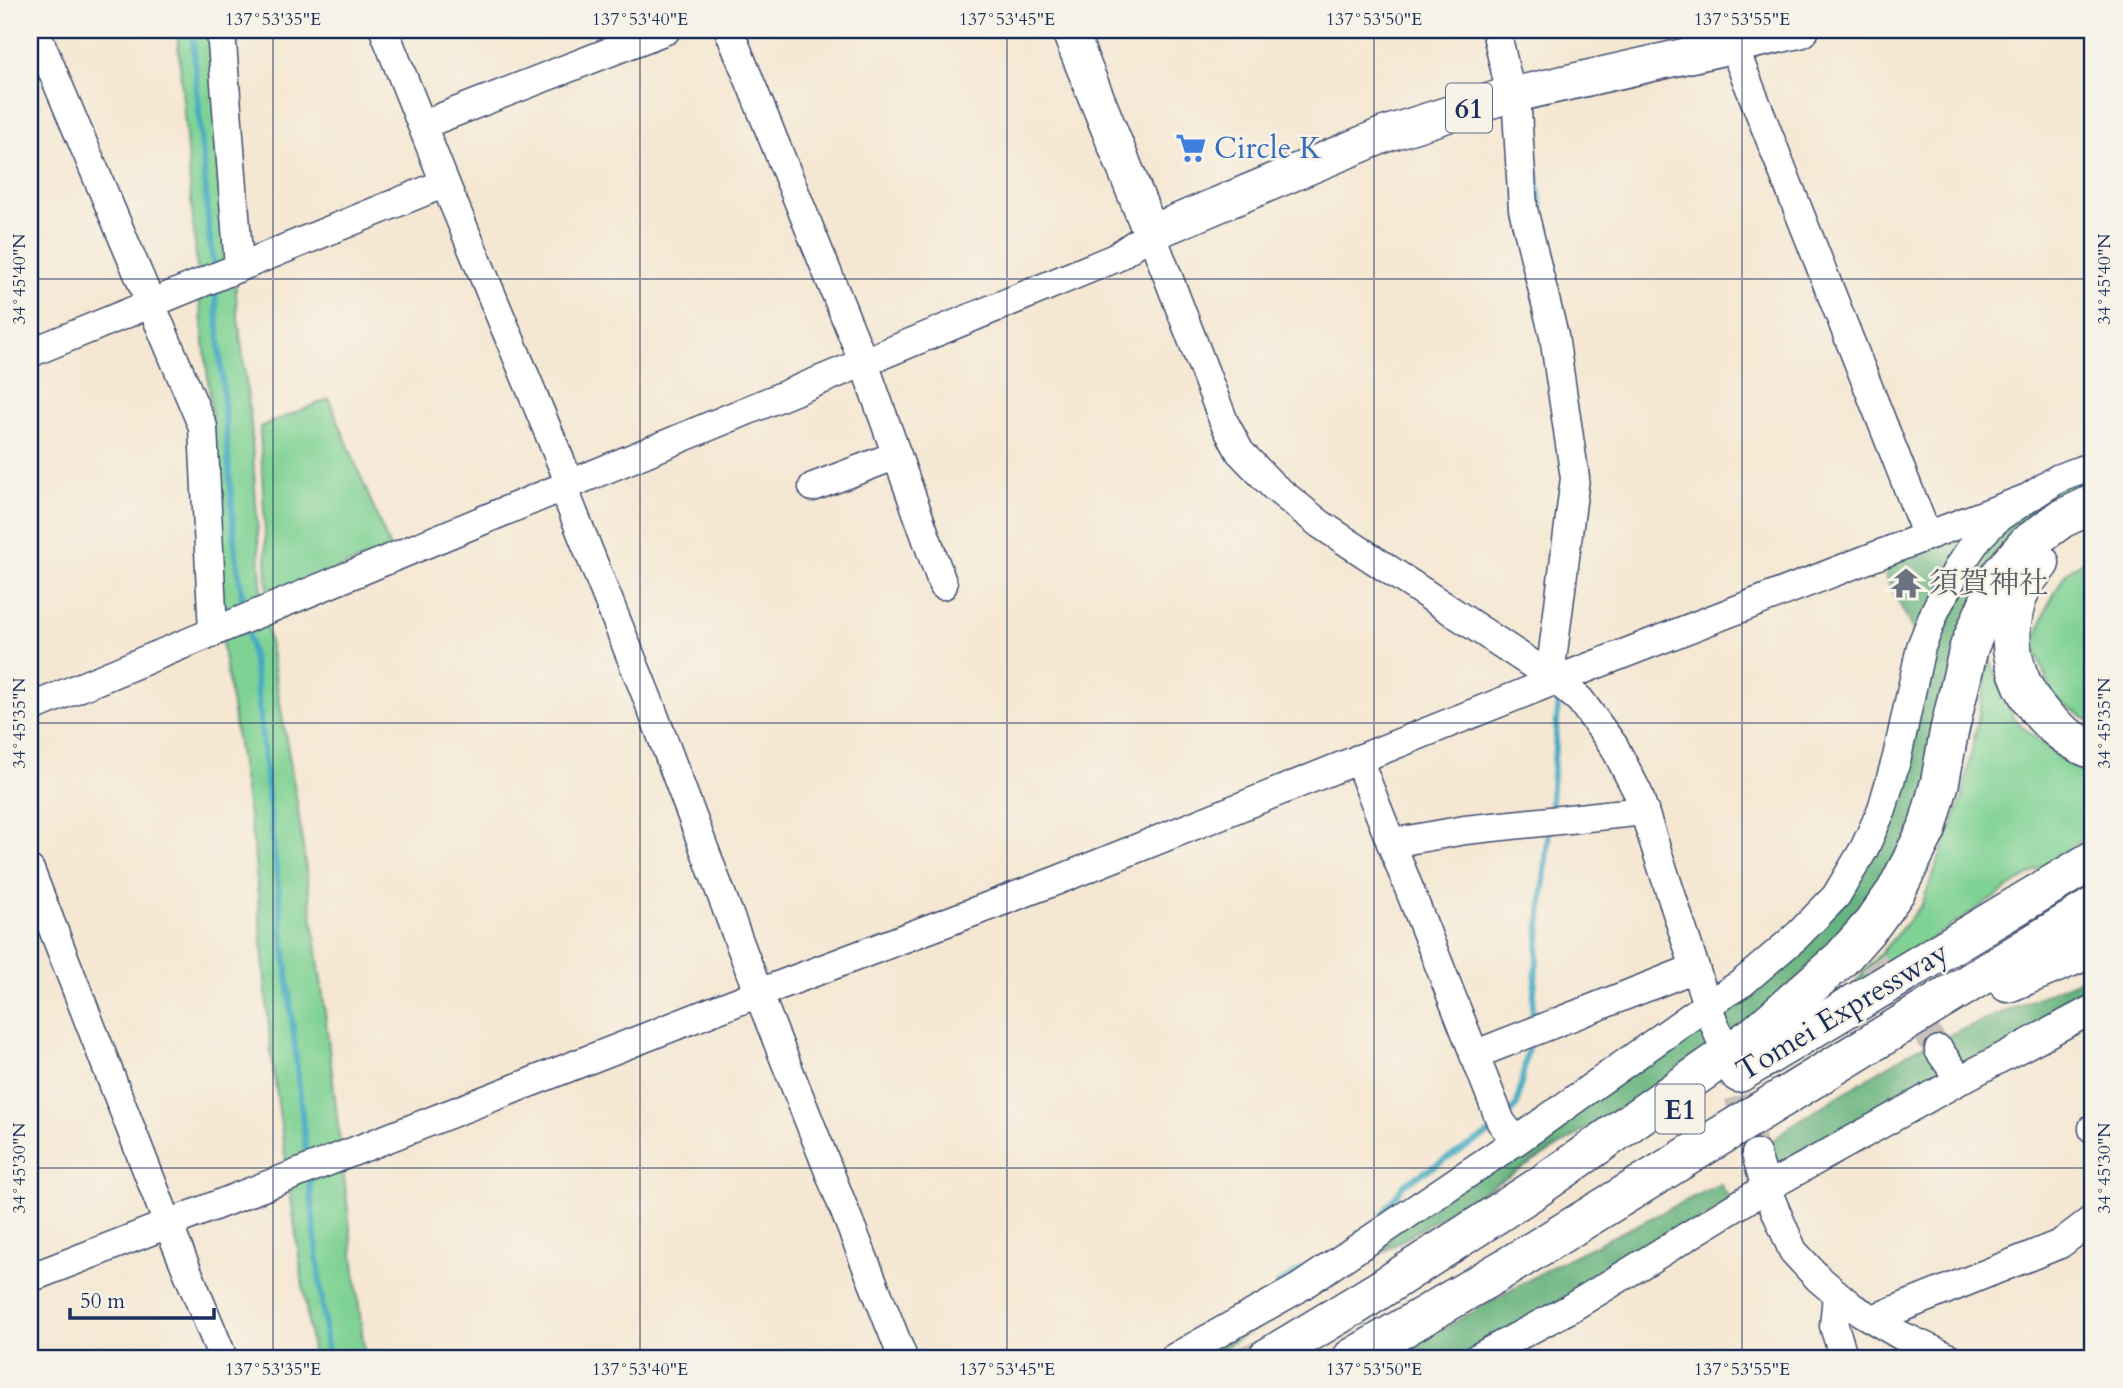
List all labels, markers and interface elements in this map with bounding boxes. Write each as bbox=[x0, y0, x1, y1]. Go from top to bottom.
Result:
text: 137°53'35"E bbox=[225, 7, 321, 32]
text: 137°53'40"E bbox=[592, 7, 688, 32]
text: 137°53'45"E bbox=[959, 7, 1055, 32]
text: 137°53'50"E bbox=[1326, 7, 1422, 32]
text: 137°53'55"E bbox=[1694, 7, 1790, 32]
road number: 61 bbox=[1446, 84, 1492, 132]
place label: Circle K bbox=[1214, 128, 1322, 169]
supermarket icon: Circle K bbox=[1174, 131, 1208, 165]
text: 34°45'40"N bbox=[7, 233, 32, 325]
text: 34°45'40"N bbox=[2092, 233, 2117, 325]
place label: 須賀神社 bbox=[1929, 563, 2049, 604]
temple icon: 須賀神社 bbox=[1889, 566, 1923, 600]
text: 34°45'35"N bbox=[7, 677, 32, 769]
text: 34°45'35"N bbox=[2092, 677, 2117, 769]
street label: Tomei Expressway bbox=[1729, 932, 1956, 1091]
road number: E1 bbox=[1656, 1084, 1704, 1134]
text: 34°45'30"N bbox=[7, 1122, 32, 1214]
text: 34°45'30"N bbox=[2092, 1122, 2117, 1214]
scale bar bbox=[70, 1276, 214, 1320]
text: 50 m bbox=[80, 1287, 125, 1316]
text: 137°53'35"E bbox=[225, 1357, 321, 1382]
text: 137°53'40"E bbox=[592, 1357, 688, 1382]
text: 137°53'45"E bbox=[959, 1357, 1055, 1382]
text: 137°53'50"E bbox=[1326, 1357, 1422, 1382]
text: 137°53'55"E bbox=[1694, 1357, 1790, 1382]

